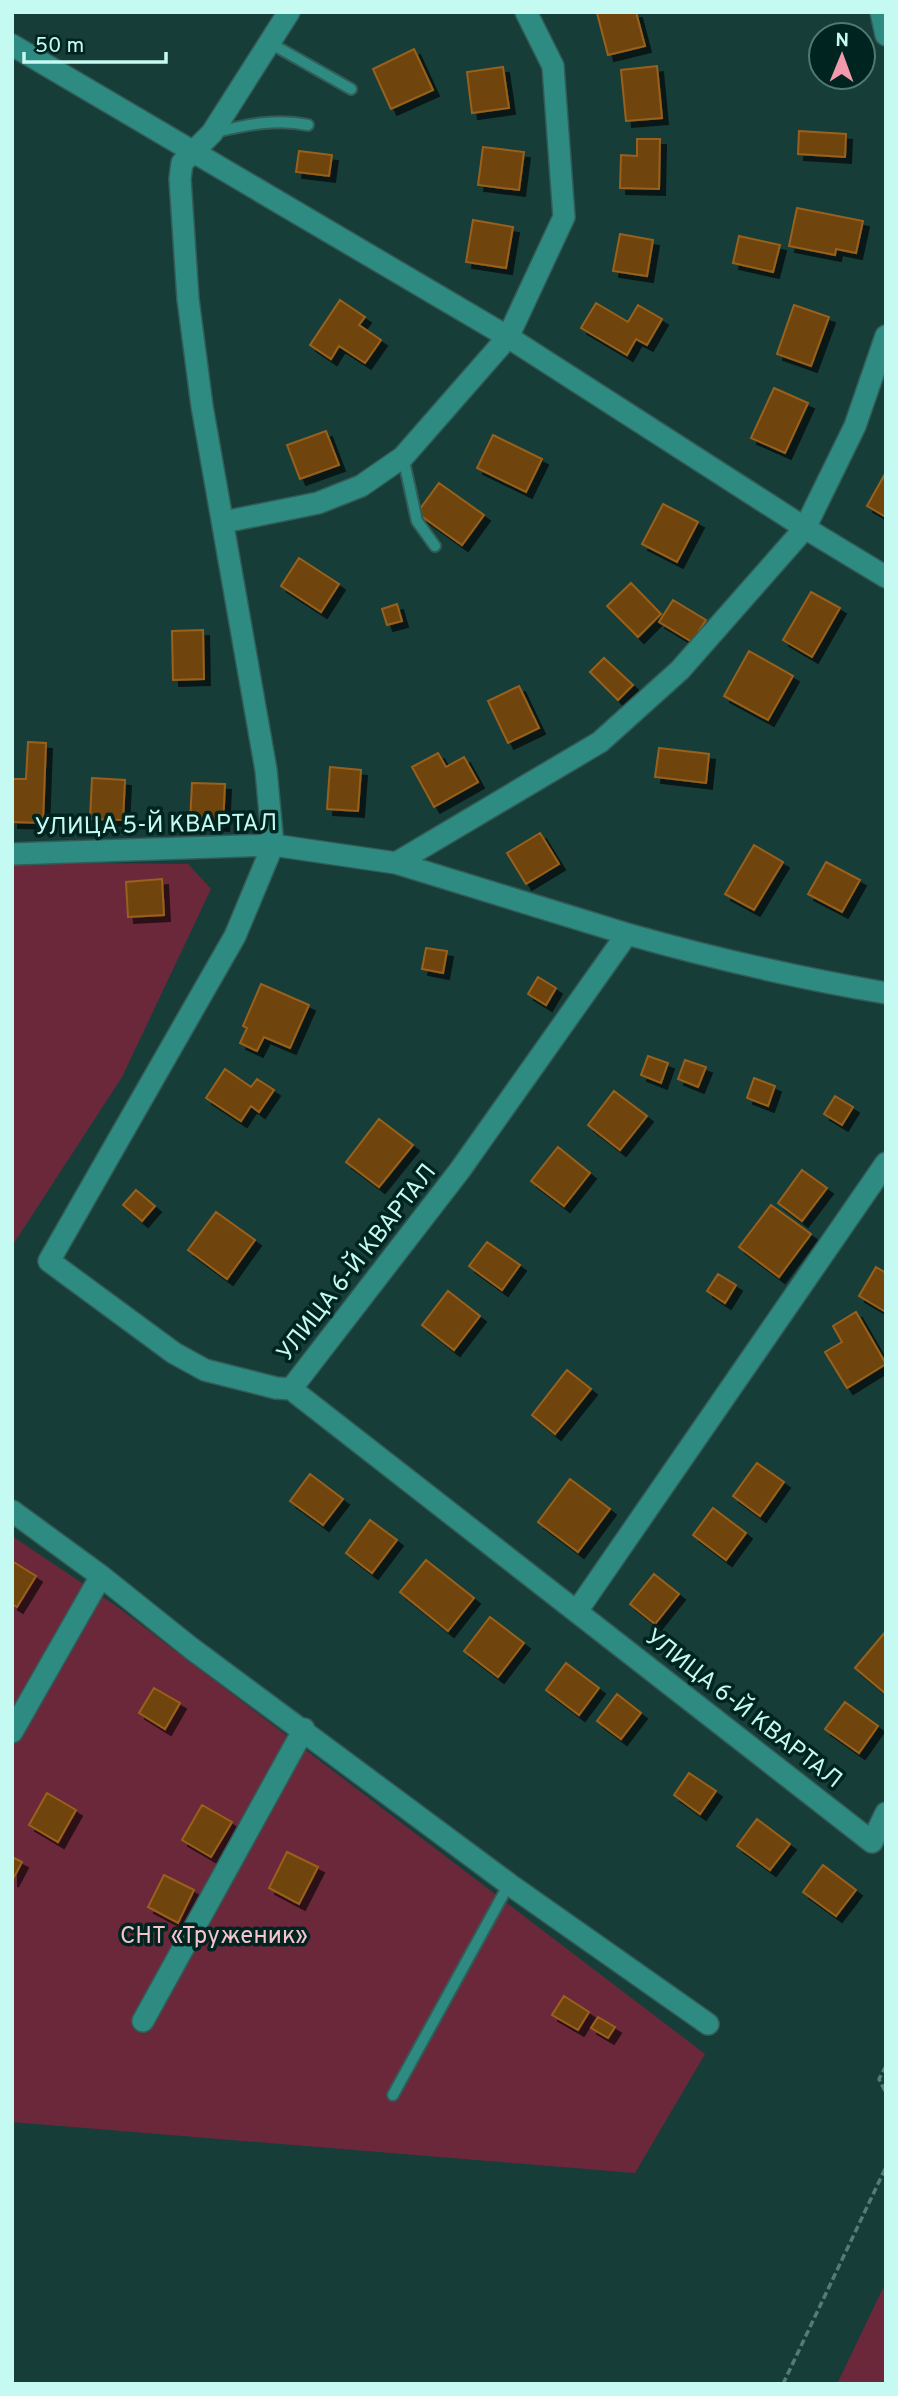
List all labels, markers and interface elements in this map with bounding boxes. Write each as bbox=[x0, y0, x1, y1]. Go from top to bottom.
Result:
scale bar bbox=[24, 21, 166, 65]
north arrow bbox=[807, 21, 877, 91]
text: N bbox=[835, 29, 849, 53]
text: 50 m bbox=[35, 33, 84, 60]
street label: УЛИЦА 5-Й КВАРТАЛ bbox=[34, 807, 278, 843]
street label: УЛИЦА 6-Й КВАРТАЛ bbox=[270, 1157, 444, 1368]
street label: УЛИЦА 6-Й КВАРТАЛ bbox=[638, 1622, 849, 1796]
park label: СНТ «Труженик» bbox=[120, 1922, 308, 1952]

